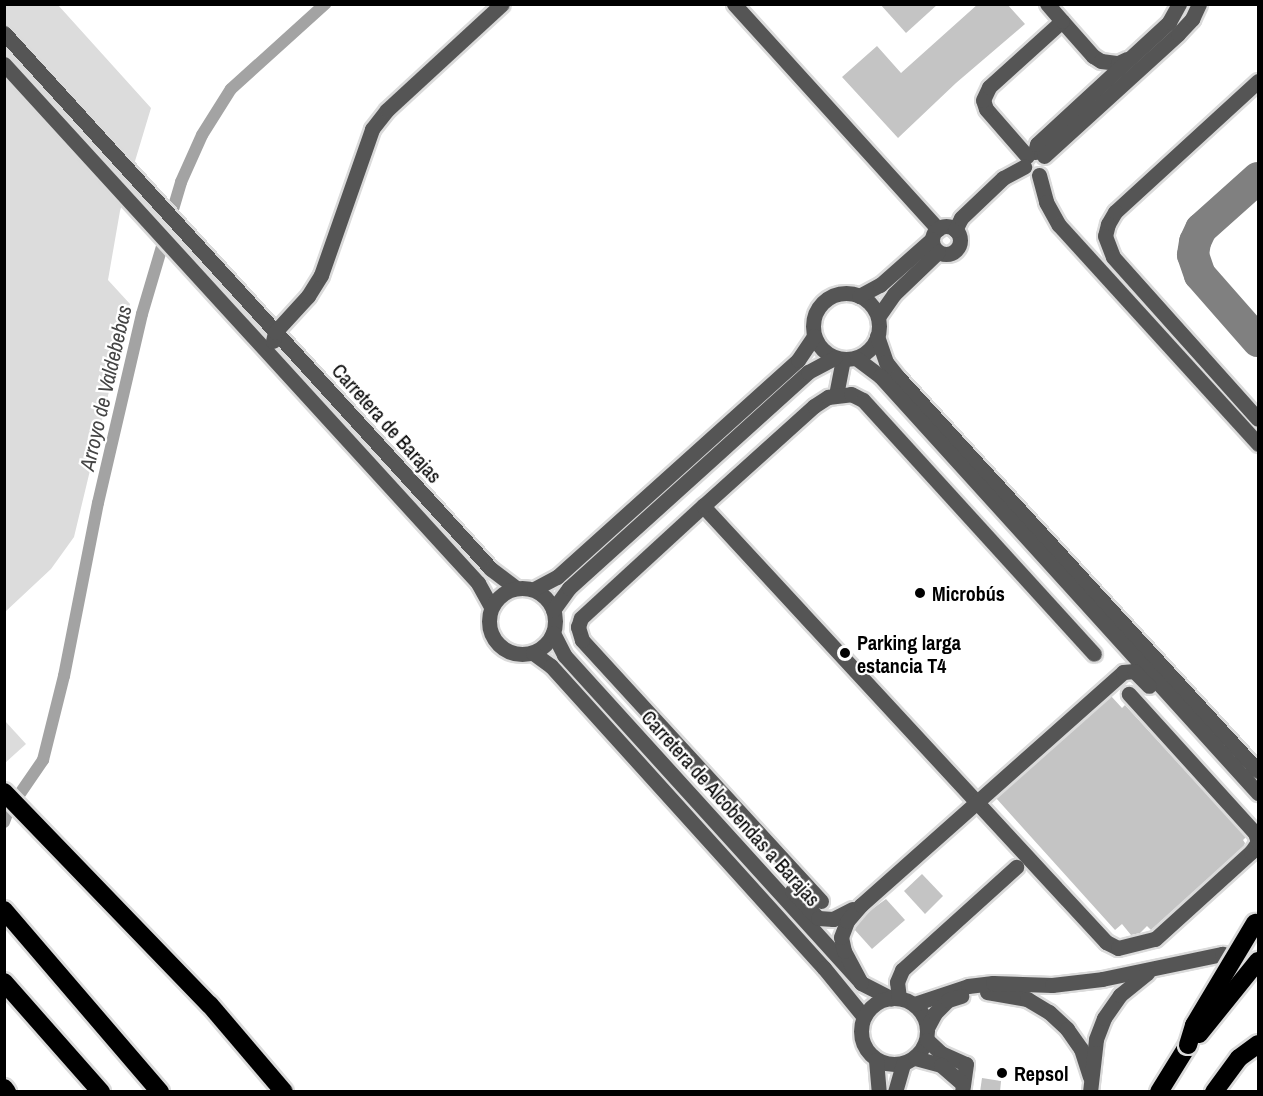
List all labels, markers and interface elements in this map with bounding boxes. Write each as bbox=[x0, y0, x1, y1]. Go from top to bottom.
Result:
water label: Arroyo de Valdebebas bbox=[75, 303, 137, 473]
street label: Carretera de Barajas bbox=[327, 358, 447, 488]
place label: Microbús bbox=[932, 581, 1005, 605]
marker: Microbús bbox=[913, 586, 927, 600]
place label: Parking larga estancia T4 bbox=[857, 630, 961, 677]
marker: Parking larga estancia T4 bbox=[838, 646, 852, 660]
street label: Carretera de Alcobendas a Barajas bbox=[636, 705, 826, 911]
place label: Repsol bbox=[1014, 1061, 1069, 1085]
marker: Repsol bbox=[995, 1066, 1009, 1080]

